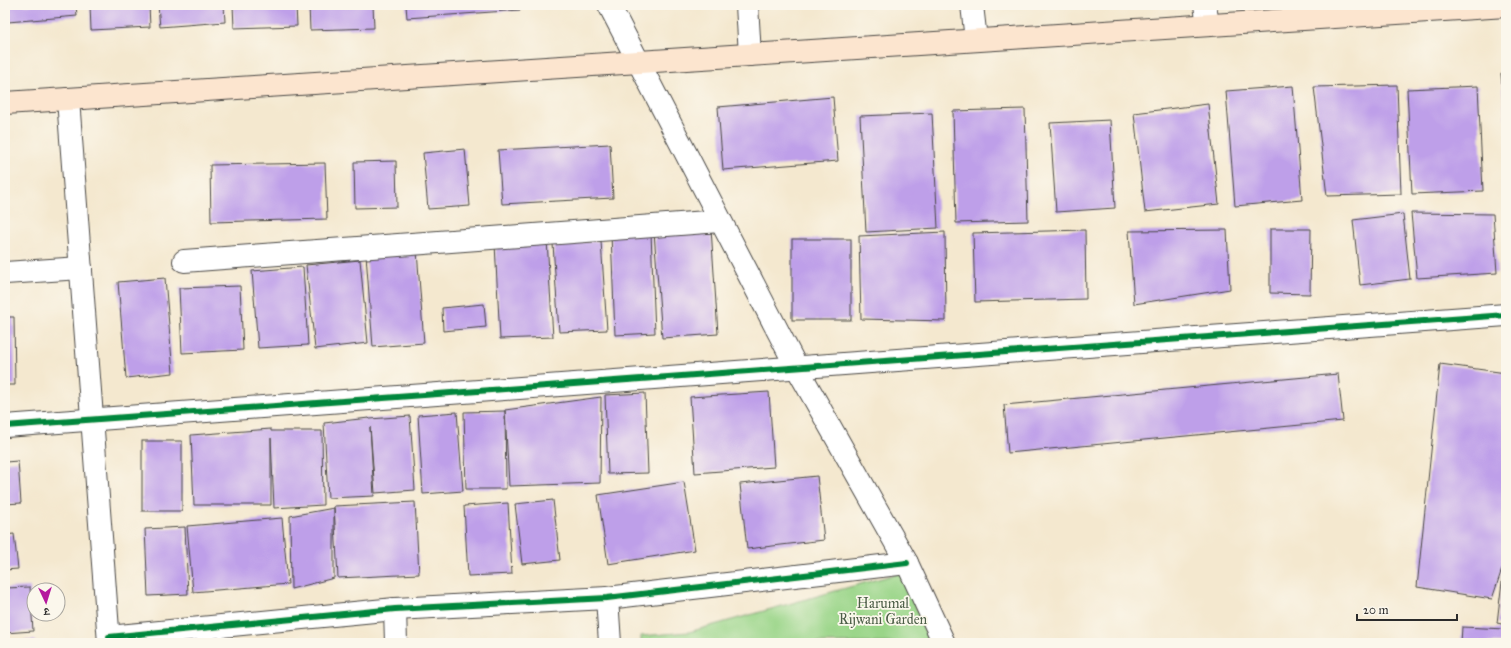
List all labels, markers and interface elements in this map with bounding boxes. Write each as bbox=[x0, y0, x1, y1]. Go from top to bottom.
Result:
north arrow bbox=[26, 582, 66, 622]
park label: Harumal Rijwani Garden bbox=[839, 595, 928, 628]
scale bar bbox=[1357, 596, 1457, 622]
text: 20 m bbox=[1363, 603, 1389, 617]
text: उ bbox=[42, 605, 51, 618]

